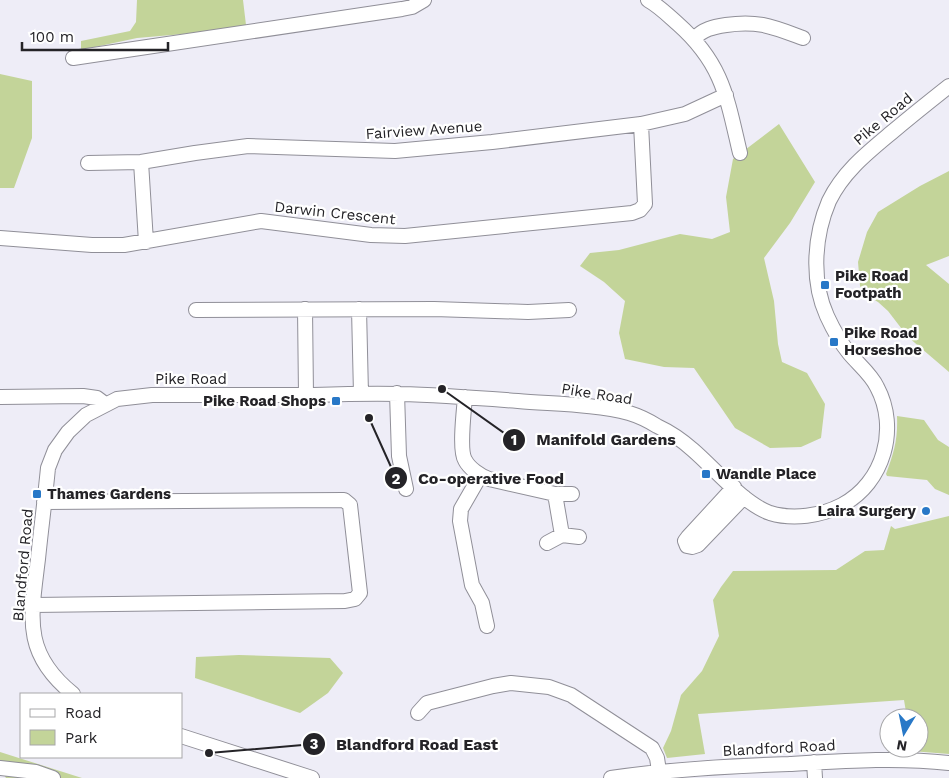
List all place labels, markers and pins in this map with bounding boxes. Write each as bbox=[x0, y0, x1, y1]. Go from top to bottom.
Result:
place label: Pike Road Footpath bbox=[835, 267, 908, 302]
marker: Pike Road Footpath bbox=[819, 279, 831, 291]
place label: Pike Road Horseshoe bbox=[844, 324, 922, 359]
marker: Pike Road Horseshoe bbox=[828, 336, 840, 348]
place label: Pike Road Shops bbox=[203, 392, 326, 410]
marker: Pike Road Shops bbox=[330, 395, 342, 407]
callout: Manifold Gardens bbox=[502, 424, 686, 455]
callout: Co-operative Food bbox=[383, 463, 574, 494]
place label: Wandle Place bbox=[716, 465, 817, 483]
marker: Wandle Place bbox=[700, 468, 712, 480]
place label: Thames Gardens bbox=[47, 485, 171, 503]
marker: Thames Gardens bbox=[31, 488, 43, 500]
place label: Laira Surgery bbox=[818, 502, 917, 520]
marker: Laira Surgery bbox=[920, 505, 932, 517]
callout: Blandford Road East bbox=[301, 728, 508, 759]

